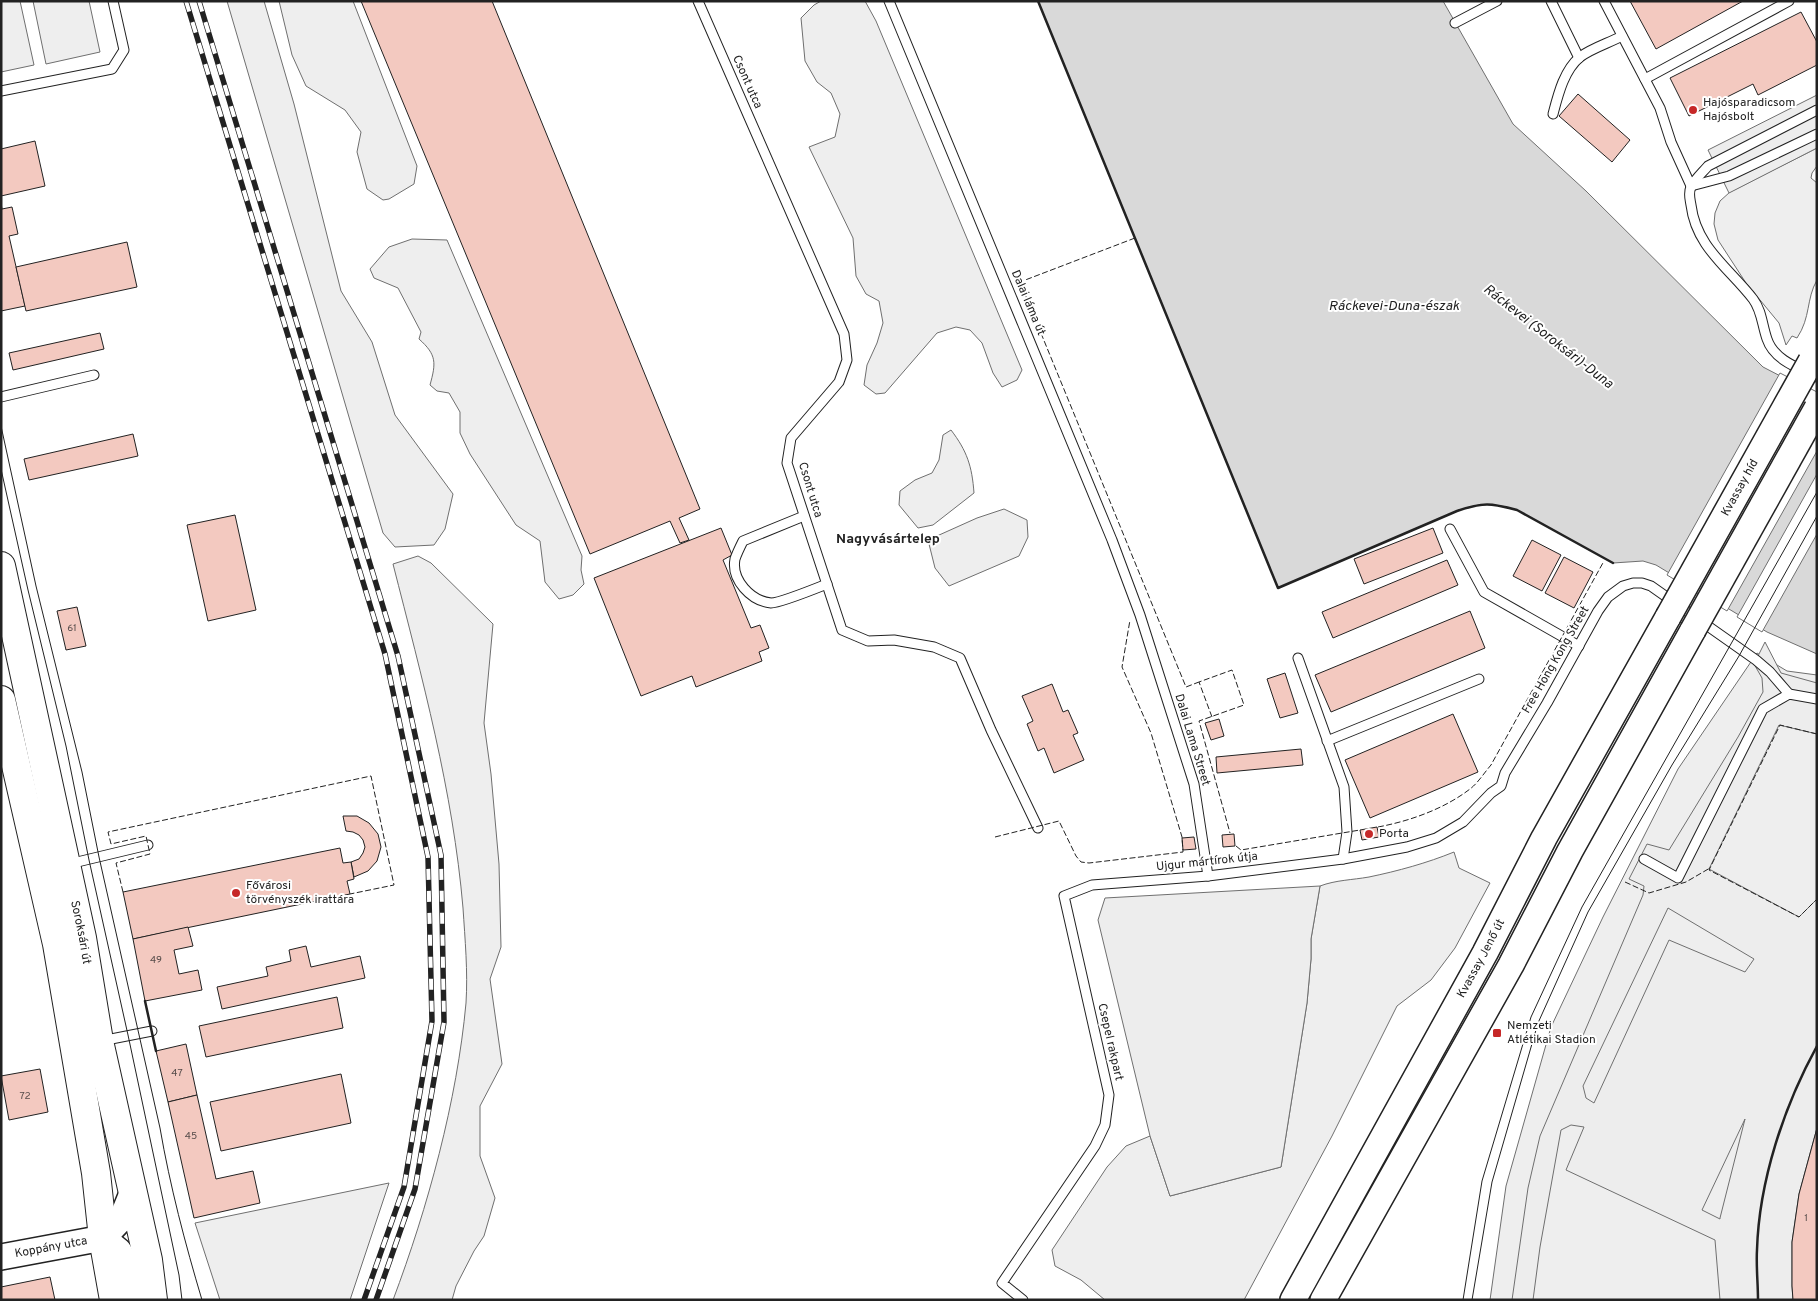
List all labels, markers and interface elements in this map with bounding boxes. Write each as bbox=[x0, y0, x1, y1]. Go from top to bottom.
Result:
street label: Csont utca bbox=[728, 53, 766, 111]
place label: Hajósparadicsom Hajósbolt bbox=[1703, 95, 1795, 125]
marker: Hajósparadicsom Hajósbolt bbox=[1687, 104, 1699, 116]
street label: Dalai láma út bbox=[1007, 268, 1049, 338]
water label: Ráckevei (Soroksári)-Duna bbox=[1480, 281, 1617, 393]
water label: Ráckevei-Duna-észak bbox=[1329, 298, 1460, 315]
street label: Kvassay híd bbox=[1718, 456, 1762, 519]
street label: Csont utca bbox=[794, 460, 826, 520]
district label: Nagyvásártelep bbox=[836, 531, 940, 548]
street label: Free Hong Kong Street bbox=[1519, 603, 1593, 717]
house number: 61 bbox=[67, 622, 77, 635]
street label: Dalai Lama Street bbox=[1170, 692, 1214, 788]
place label: Porta bbox=[1379, 826, 1409, 842]
marker: Porta bbox=[1363, 828, 1375, 840]
street label: Ujgur mártírok útja bbox=[1155, 849, 1259, 875]
place label: Fővárosi törvényszék irattára bbox=[246, 878, 354, 908]
marker: Fővárosi törvényszék irattára bbox=[230, 887, 242, 899]
street label: Soroksári út bbox=[66, 899, 94, 966]
street label: Kvassay Jenő út bbox=[1454, 916, 1509, 1001]
house number: 49 bbox=[150, 954, 162, 967]
street label: Csepel rakpart bbox=[1093, 1002, 1127, 1082]
place label: Nemzeti Atlétikai Stadion bbox=[1507, 1018, 1596, 1048]
marker: Nemzeti Atlétikai Stadion bbox=[1491, 1027, 1503, 1039]
house number: 47 bbox=[171, 1067, 183, 1080]
house number: 72 bbox=[19, 1090, 31, 1103]
house number: 45 bbox=[185, 1130, 197, 1143]
house number: 1 bbox=[1804, 1212, 1808, 1225]
street label: Koppány utca bbox=[14, 1233, 89, 1262]

